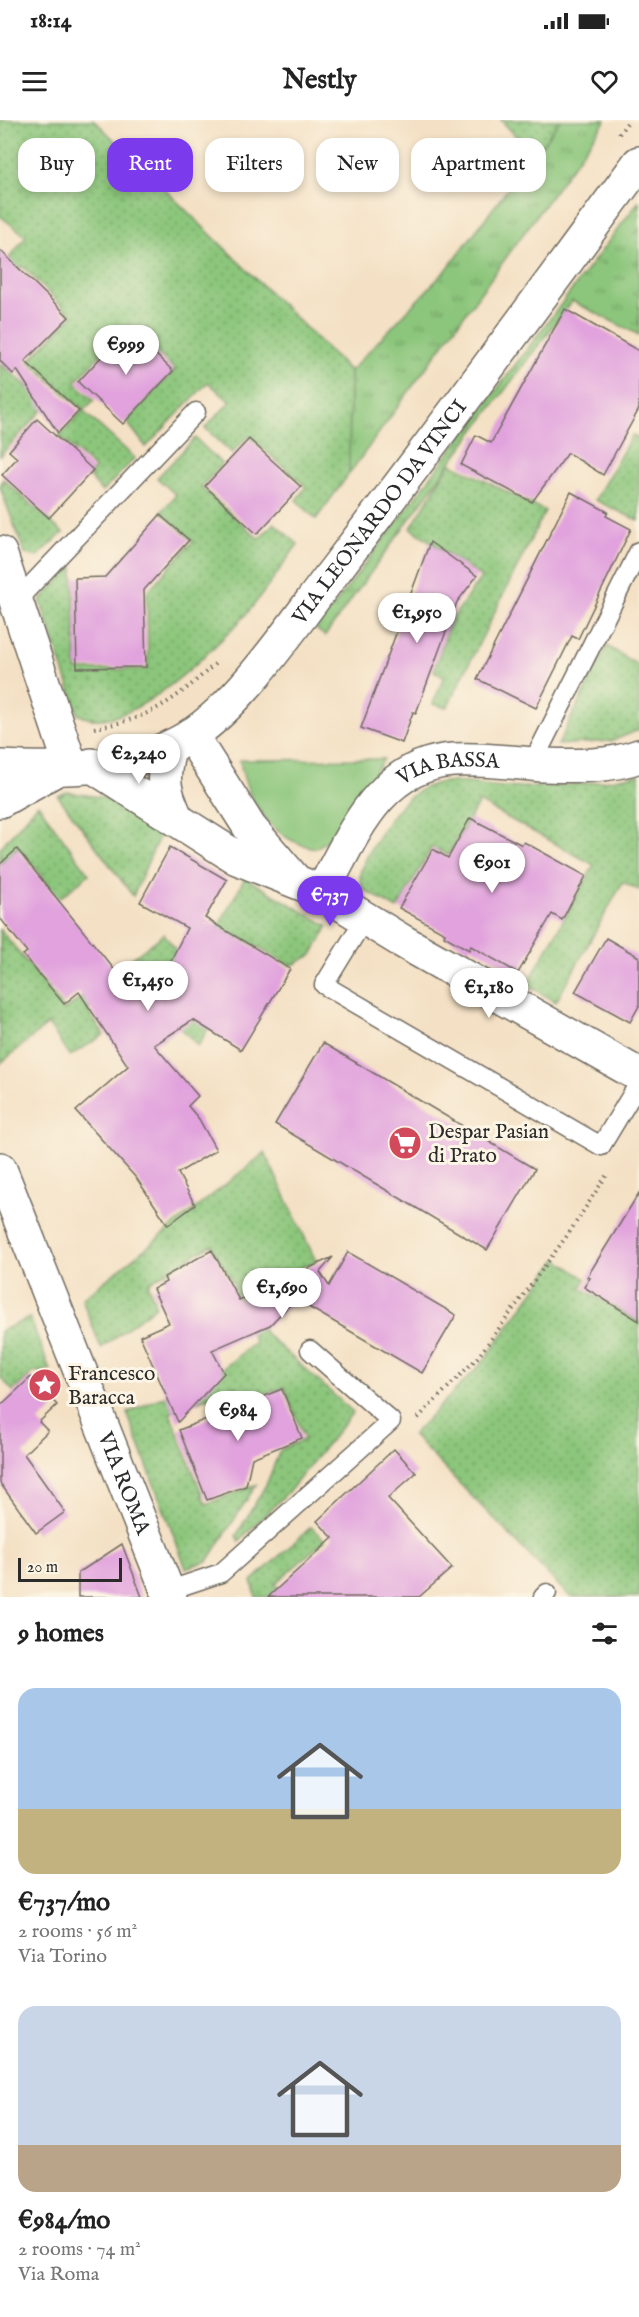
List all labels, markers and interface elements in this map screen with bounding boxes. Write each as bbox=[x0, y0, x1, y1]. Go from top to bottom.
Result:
text: 18:14 bbox=[30, 7, 72, 35]
text: Nestly bbox=[282, 64, 357, 98]
icon: menu bbox=[18, 65, 51, 98]
icon: heart bbox=[588, 65, 621, 98]
chip: Buy bbox=[18, 138, 95, 192]
chip: Rent bbox=[107, 138, 193, 192]
chip: Filters bbox=[205, 138, 304, 192]
chip: New bbox=[316, 138, 399, 192]
chip: Apartment bbox=[411, 138, 546, 192]
pin: €999 bbox=[90, 325, 162, 376]
text: €999 bbox=[107, 332, 145, 357]
street label: VIA LEONARDO DA VINCI bbox=[286, 395, 474, 631]
pin: €1,950 bbox=[368, 593, 466, 644]
text: €1,950 bbox=[392, 600, 442, 625]
pin: €2,240 bbox=[90, 734, 188, 785]
text: €2,240 bbox=[111, 741, 167, 766]
street label: VIA BASSA bbox=[391, 747, 501, 793]
pin: €901 bbox=[456, 843, 528, 894]
text: €901 bbox=[473, 850, 511, 875]
pin: €737 bbox=[294, 876, 366, 927]
text: €737 bbox=[311, 883, 349, 908]
pin: €1,450 bbox=[99, 961, 197, 1012]
text: €1,450 bbox=[122, 968, 174, 993]
pin: €1,180 bbox=[440, 968, 538, 1019]
text: €1,180 bbox=[464, 975, 514, 1000]
place label: Despar Pasian di Prato bbox=[428, 1119, 549, 1170]
supermarket icon: Despar Pasian di Prato bbox=[387, 1125, 423, 1161]
pin: €1,690 bbox=[233, 1268, 331, 1319]
text: €1,690 bbox=[256, 1275, 308, 1300]
place label: Francesco Baracca bbox=[68, 1361, 155, 1412]
place icon: Francesco Baracca bbox=[27, 1367, 63, 1403]
pin: €984 bbox=[202, 1391, 274, 1442]
text: €984 bbox=[219, 1398, 257, 1423]
street label: VIA ROMA bbox=[90, 1427, 156, 1540]
scale bar bbox=[18, 1555, 122, 1582]
text: 20 m bbox=[27, 1558, 58, 1578]
text: 9 homes bbox=[18, 1617, 104, 1650]
icon: filters bbox=[588, 1617, 621, 1650]
icon: home bbox=[266, 1727, 374, 1835]
text: €737/mo bbox=[18, 1886, 110, 1919]
text: 2 rooms · 56 m² bbox=[18, 1919, 137, 1944]
text: Via Torino bbox=[18, 1944, 107, 1969]
icon: home bbox=[266, 2045, 374, 2153]
text: €984/mo bbox=[18, 2204, 110, 2237]
text: 2 rooms · 74 m² bbox=[18, 2237, 141, 2262]
text: Via Roma bbox=[18, 2262, 99, 2287]

